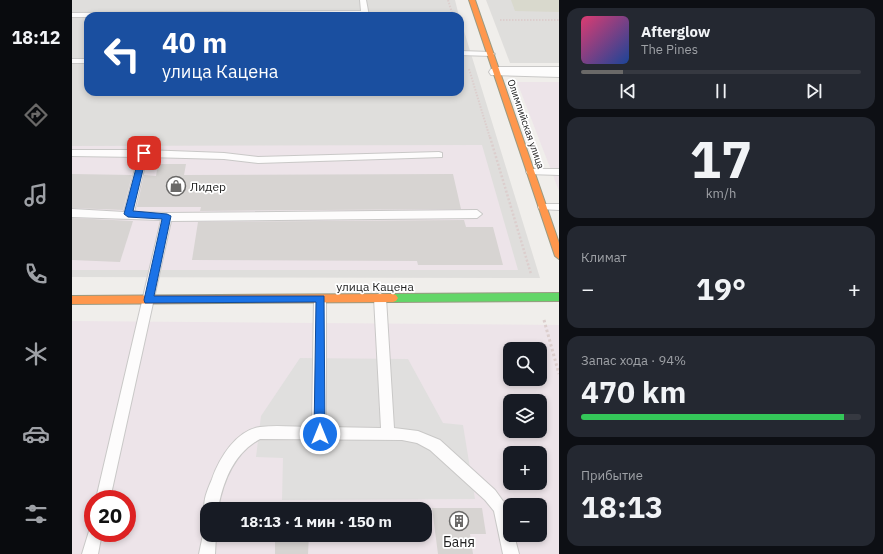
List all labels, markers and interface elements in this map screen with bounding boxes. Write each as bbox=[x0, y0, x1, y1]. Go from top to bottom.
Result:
text: Afterglow bbox=[641, 22, 710, 41]
text: 40 m bbox=[162, 24, 227, 61]
text: 18:12 bbox=[11, 26, 61, 49]
icon: left bbox=[96, 28, 148, 80]
text: The Pines bbox=[641, 41, 698, 58]
text: улица Кацена bbox=[162, 60, 278, 83]
street label: Олимпийская улица bbox=[505, 77, 548, 171]
icon: previous bbox=[617, 80, 639, 102]
icon: pause bbox=[710, 80, 732, 102]
icon: next bbox=[803, 80, 825, 102]
icon: directions bbox=[22, 101, 50, 129]
text: 17 bbox=[690, 125, 752, 192]
pin bbox=[127, 136, 161, 170]
icon: arrive bbox=[133, 142, 155, 164]
shop icon: Лидер bbox=[165, 175, 187, 197]
place label: Лидер bbox=[190, 179, 226, 194]
icon: music bbox=[22, 181, 50, 209]
text: km/h bbox=[706, 185, 736, 202]
text: Климат bbox=[581, 249, 627, 266]
icon: phone bbox=[22, 260, 50, 288]
text: 19° bbox=[696, 269, 746, 308]
text: − bbox=[581, 274, 594, 303]
text: + bbox=[848, 274, 861, 303]
street label: улица Кацена bbox=[336, 279, 414, 294]
icon: climate bbox=[22, 340, 50, 368]
map controls bbox=[503, 342, 547, 542]
button: search bbox=[503, 342, 547, 386]
text: Запас хода · 94% bbox=[581, 352, 686, 369]
text: 470 km bbox=[581, 372, 686, 411]
button: layers bbox=[503, 394, 547, 438]
position arrow bbox=[299, 413, 341, 455]
icon: car bbox=[22, 420, 50, 448]
button: + bbox=[503, 446, 547, 490]
text: Прибытие bbox=[581, 467, 643, 484]
text: 18:13 bbox=[581, 487, 663, 526]
speed limit sign: 20 bbox=[84, 490, 136, 542]
button: − bbox=[503, 498, 547, 542]
icon: filters bbox=[22, 500, 50, 528]
building icon: Баня bbox=[448, 510, 470, 532]
text: 18:13 · 1 мин · 150 m bbox=[240, 512, 392, 531]
place label: Баня bbox=[443, 533, 475, 551]

